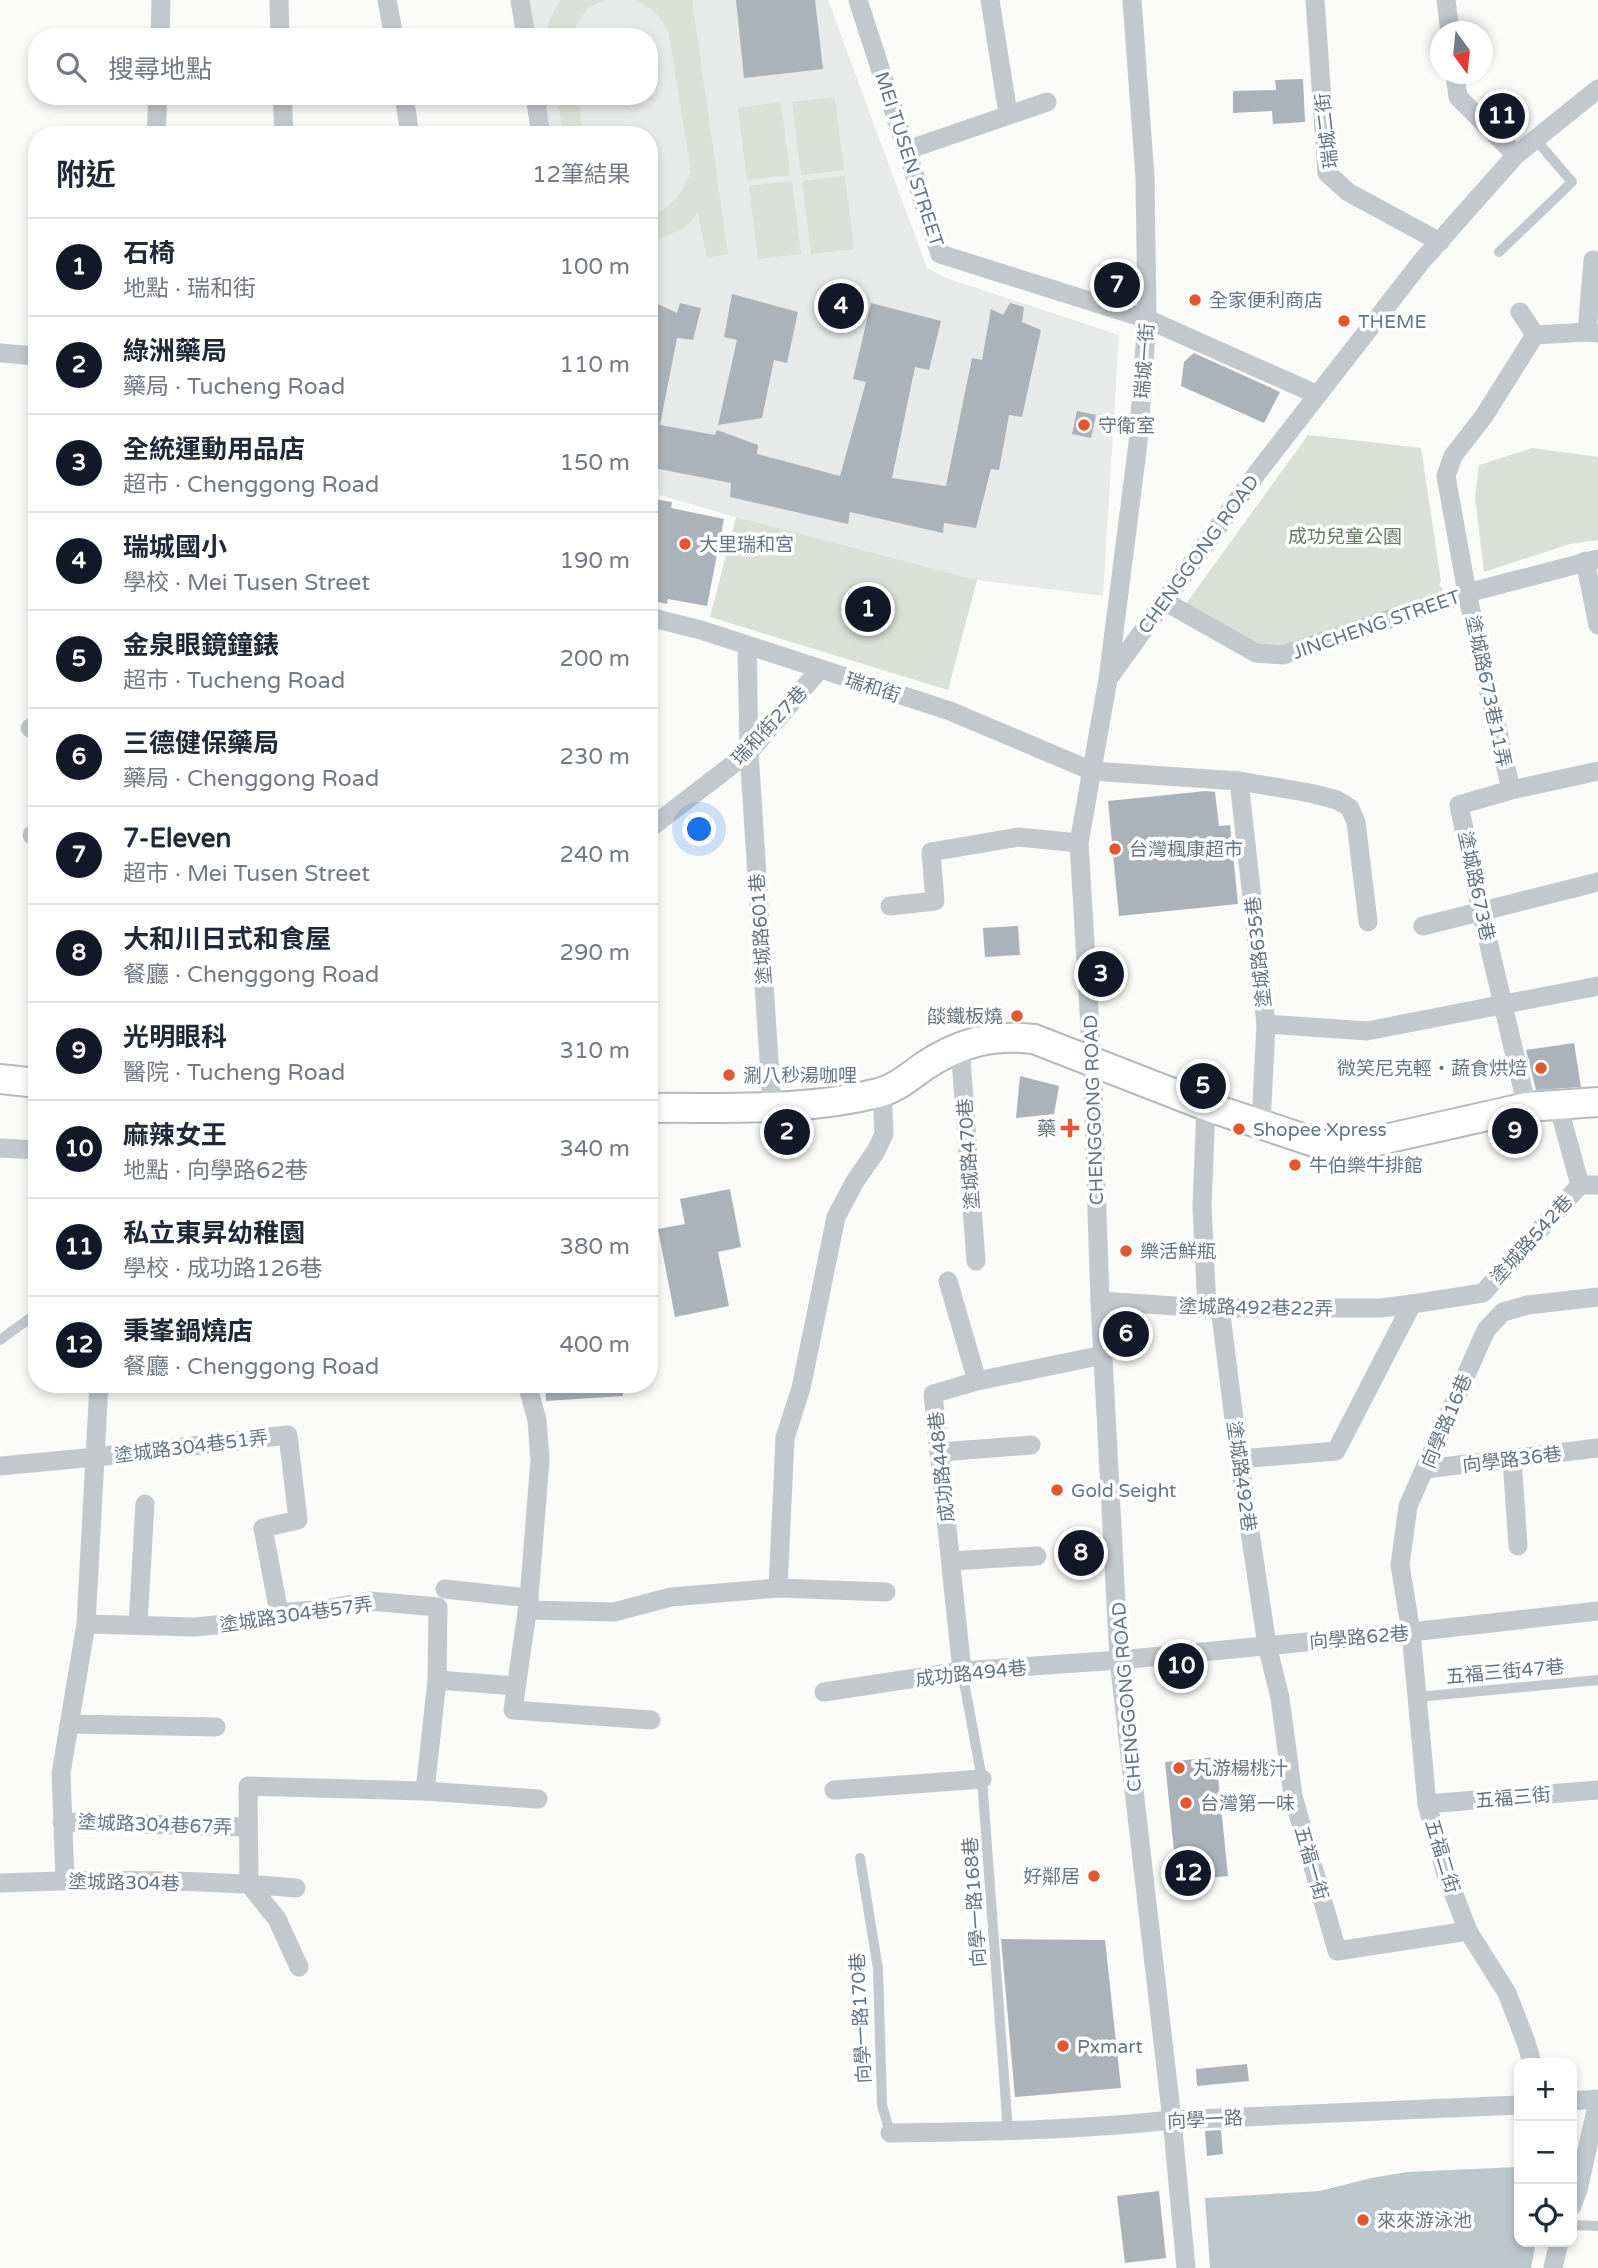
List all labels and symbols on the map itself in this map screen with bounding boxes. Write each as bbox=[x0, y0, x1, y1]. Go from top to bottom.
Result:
north arrow bbox=[1430, 21, 1493, 84]
street label: MEI TUSEN STREET bbox=[870, 69, 948, 250]
pin: 11 bbox=[1479, 90, 1525, 142]
street label: 瑞城二街 bbox=[1311, 92, 1343, 170]
pin: 7 bbox=[1094, 259, 1140, 311]
pin: 4 bbox=[818, 280, 864, 332]
place label: 全家便利商店 bbox=[1209, 290, 1323, 312]
marker: 全家便利商店 bbox=[1187, 292, 1203, 308]
place label: THEME bbox=[1358, 311, 1427, 333]
marker: THEME bbox=[1336, 313, 1352, 329]
street label: 瑞城一街 bbox=[1131, 322, 1159, 400]
place label: 守衛室 bbox=[1098, 415, 1155, 437]
marker: 守衛室 bbox=[1076, 417, 1092, 433]
street label: CHENGGONG ROAD bbox=[1134, 471, 1264, 638]
park label: 成功兒童公園 bbox=[1288, 526, 1402, 548]
place label: 大里瑞和宮 bbox=[699, 534, 794, 556]
marker: 大里瑞和宮 bbox=[677, 536, 693, 552]
pin: 1 bbox=[845, 583, 891, 635]
street label: JINCHENG STREET bbox=[1290, 586, 1463, 664]
street label: 塗城路673巷11弄 bbox=[1461, 613, 1515, 769]
street label: 瑞和街 bbox=[842, 669, 903, 707]
street label: 瑞和街27巷 bbox=[728, 682, 812, 770]
your location bbox=[682, 812, 716, 846]
street label: 塗城路673巷 bbox=[1454, 829, 1498, 943]
place label: 台灣楓康超市 bbox=[1129, 839, 1243, 861]
marker: 台灣楓康超市 bbox=[1107, 841, 1123, 857]
street label: 塗城路601巷 bbox=[746, 872, 776, 985]
street label: 塗城路635巷 bbox=[1242, 895, 1276, 1009]
pin: 3 bbox=[1078, 948, 1124, 1000]
place label: 燄鐵板燒 bbox=[927, 1006, 1003, 1028]
marker: 燄鐵板燒 bbox=[1009, 1008, 1025, 1024]
street label: CHENGGONG ROAD bbox=[1080, 1014, 1108, 1206]
place label: 微笑尼克輕‧蔬食烘焙 bbox=[1337, 1058, 1527, 1080]
pin: 5 bbox=[1180, 1060, 1226, 1112]
marker: 微笑尼克輕‧蔬食烘焙 bbox=[1533, 1060, 1549, 1076]
place label: 涮八秒湯咖哩 bbox=[743, 1065, 857, 1087]
marker: 涮八秒湯咖哩 bbox=[721, 1067, 737, 1083]
street label: 塗城路470巷 bbox=[954, 1097, 984, 1210]
pin: 9 bbox=[1492, 1105, 1538, 1157]
pin: 2 bbox=[764, 1106, 810, 1158]
place label: 藥 bbox=[1037, 1118, 1056, 1140]
place label: Shopee Xpress bbox=[1253, 1119, 1387, 1141]
marker: 藥 bbox=[1062, 1120, 1078, 1136]
marker: Shopee Xpress bbox=[1231, 1121, 1247, 1137]
place label: 牛伯樂牛排館 bbox=[1309, 1155, 1423, 1177]
marker: 牛伯樂牛排館 bbox=[1287, 1157, 1303, 1173]
street label: 塗城路542巷 bbox=[1486, 1191, 1577, 1289]
place label: 樂活鮮瓶 bbox=[1140, 1241, 1216, 1263]
marker: 樂活鮮瓶 bbox=[1118, 1243, 1134, 1259]
street label: 塗城路492巷22弄 bbox=[1178, 1296, 1333, 1320]
pin: 6 bbox=[1103, 1308, 1149, 1360]
street label: 向學路16巷 bbox=[1417, 1371, 1477, 1472]
street label: 成功路448巷 bbox=[925, 1410, 959, 1524]
street label: 塗城路492巷 bbox=[1222, 1419, 1260, 1533]
street label: 塗城路304巷51弄 bbox=[113, 1427, 269, 1467]
street label: 向學路36巷 bbox=[1461, 1443, 1563, 1477]
place label: Gold Seight bbox=[1071, 1480, 1176, 1502]
marker: Gold Seight bbox=[1049, 1482, 1065, 1498]
pin: 8 bbox=[1058, 1527, 1104, 1579]
street label: 塗城路304巷57弄 bbox=[218, 1593, 374, 1637]
street label: CHENGGONG ROAD bbox=[1108, 1601, 1146, 1793]
street label: 向學路62巷 bbox=[1308, 1623, 1410, 1653]
pin: 10 bbox=[1158, 1640, 1204, 1692]
street label: 五福三街47巷 bbox=[1445, 1656, 1565, 1688]
street label: 成功路494巷 bbox=[914, 1657, 1028, 1691]
place label: 丸游楊桃汁 bbox=[1193, 1758, 1288, 1780]
marker: 丸游楊桃汁 bbox=[1171, 1760, 1187, 1776]
street label: 五福三街 bbox=[1474, 1784, 1552, 1812]
place label: 台灣第一味 bbox=[1200, 1793, 1295, 1815]
marker: 台灣第一味 bbox=[1178, 1795, 1194, 1811]
street label: 塗城路304巷67弄 bbox=[77, 1811, 233, 1839]
street label: 五福二街 bbox=[1420, 1817, 1464, 1896]
street label: 五福一街 bbox=[1290, 1824, 1332, 1903]
street label: 向學一路168巷 bbox=[959, 1836, 991, 1968]
pin: 12 bbox=[1165, 1847, 1211, 1899]
place label: 好鄰居 bbox=[1023, 1866, 1080, 1888]
marker: 好鄰居 bbox=[1086, 1868, 1102, 1884]
street label: 塗城路304巷 bbox=[68, 1871, 180, 1895]
street label: 向學一路170巷 bbox=[847, 1952, 875, 2084]
place label: Pxmart bbox=[1077, 2036, 1143, 2058]
marker: Pxmart bbox=[1055, 2038, 1071, 2054]
street label: 向學一路 bbox=[1167, 2107, 1244, 2133]
place label: 來來游泳池 bbox=[1377, 2210, 1472, 2232]
marker: 來來游泳池 bbox=[1355, 2212, 1371, 2228]

